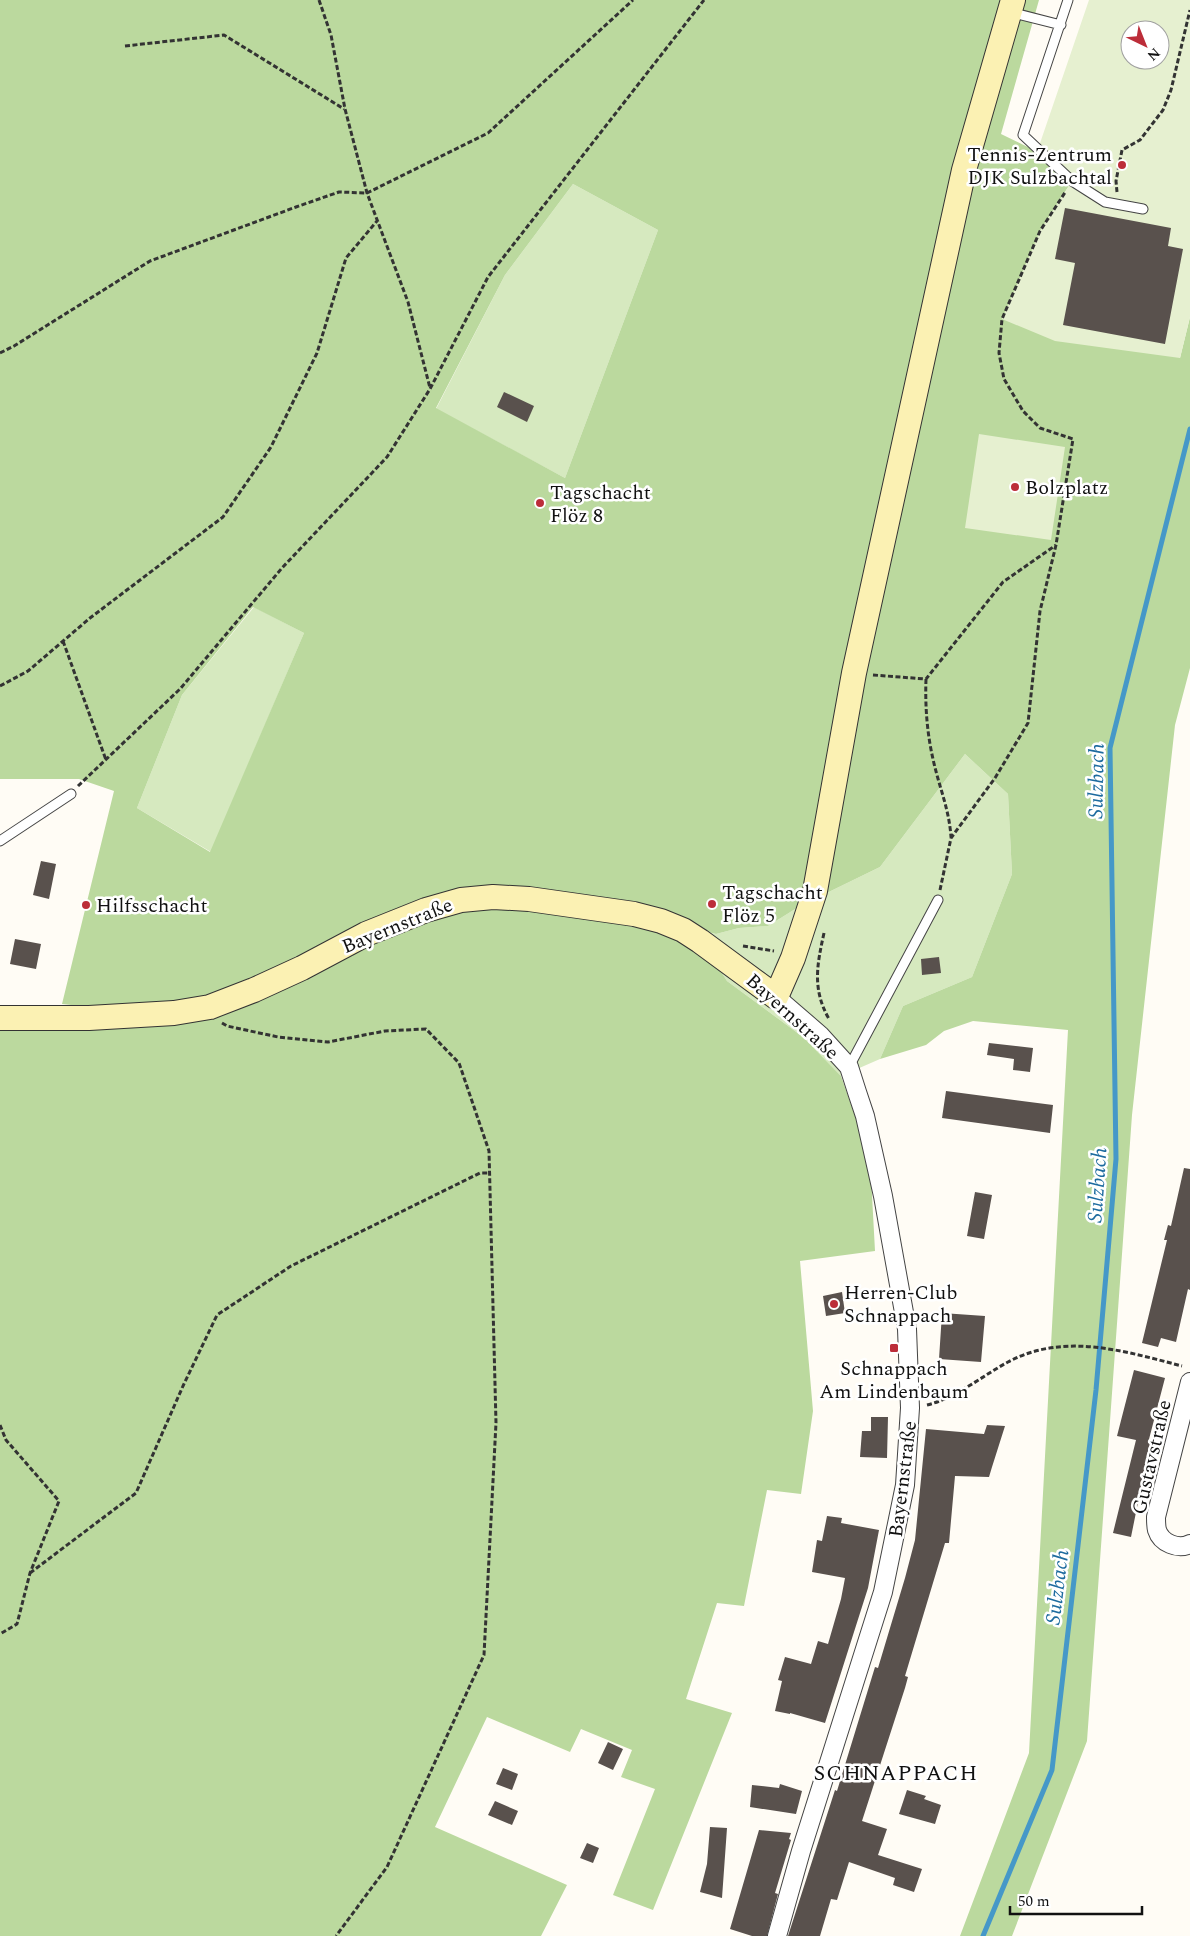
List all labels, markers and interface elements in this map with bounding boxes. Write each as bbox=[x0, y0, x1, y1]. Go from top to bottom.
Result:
north arrow bbox=[1120, 20, 1170, 70]
text: N bbox=[1142, 43, 1165, 66]
place label: Tennis-Zentrum DJK Sulzbachtal bbox=[967, 140, 1112, 193]
marker: Tennis-Zentrum DJK Sulzbachtal bbox=[1116, 159, 1128, 171]
place label: Bolzplatz bbox=[1025, 473, 1108, 503]
place label: Tagschacht Flöz 8 bbox=[550, 478, 651, 531]
marker: Bolzplatz bbox=[1009, 481, 1021, 493]
marker: Tagschacht Flöz 8 bbox=[534, 497, 546, 509]
water label: Sulzbach bbox=[1080, 743, 1114, 819]
place label: Tagschacht Flöz 5 bbox=[722, 878, 823, 931]
street label: Bayernstraße bbox=[337, 890, 457, 962]
place label: Hilfsschacht bbox=[96, 891, 207, 921]
marker: Tagschacht Flöz 5 bbox=[706, 898, 718, 910]
marker: Hilfsschacht bbox=[80, 899, 92, 911]
street label: Bayernstraße bbox=[739, 966, 846, 1067]
water label: Sulzbach bbox=[1079, 1146, 1117, 1224]
place label: Herren-Club Schnappach bbox=[844, 1278, 957, 1331]
marker: Herren-Club Schnappach bbox=[828, 1298, 840, 1310]
marker: Schnappach Am Lindenbaum bbox=[888, 1342, 900, 1354]
place label: Schnappach Am Lindenbaum bbox=[819, 1354, 969, 1407]
street label: Gustavstraße bbox=[1124, 1397, 1180, 1518]
street label: Bayernstraße bbox=[881, 1419, 925, 1539]
water label: Sulzbach bbox=[1038, 1548, 1078, 1626]
district label: SCHNAPPACH bbox=[814, 1757, 978, 1790]
scale bar bbox=[1010, 1884, 1142, 1916]
text: 50 m bbox=[1018, 1890, 1050, 1913]

